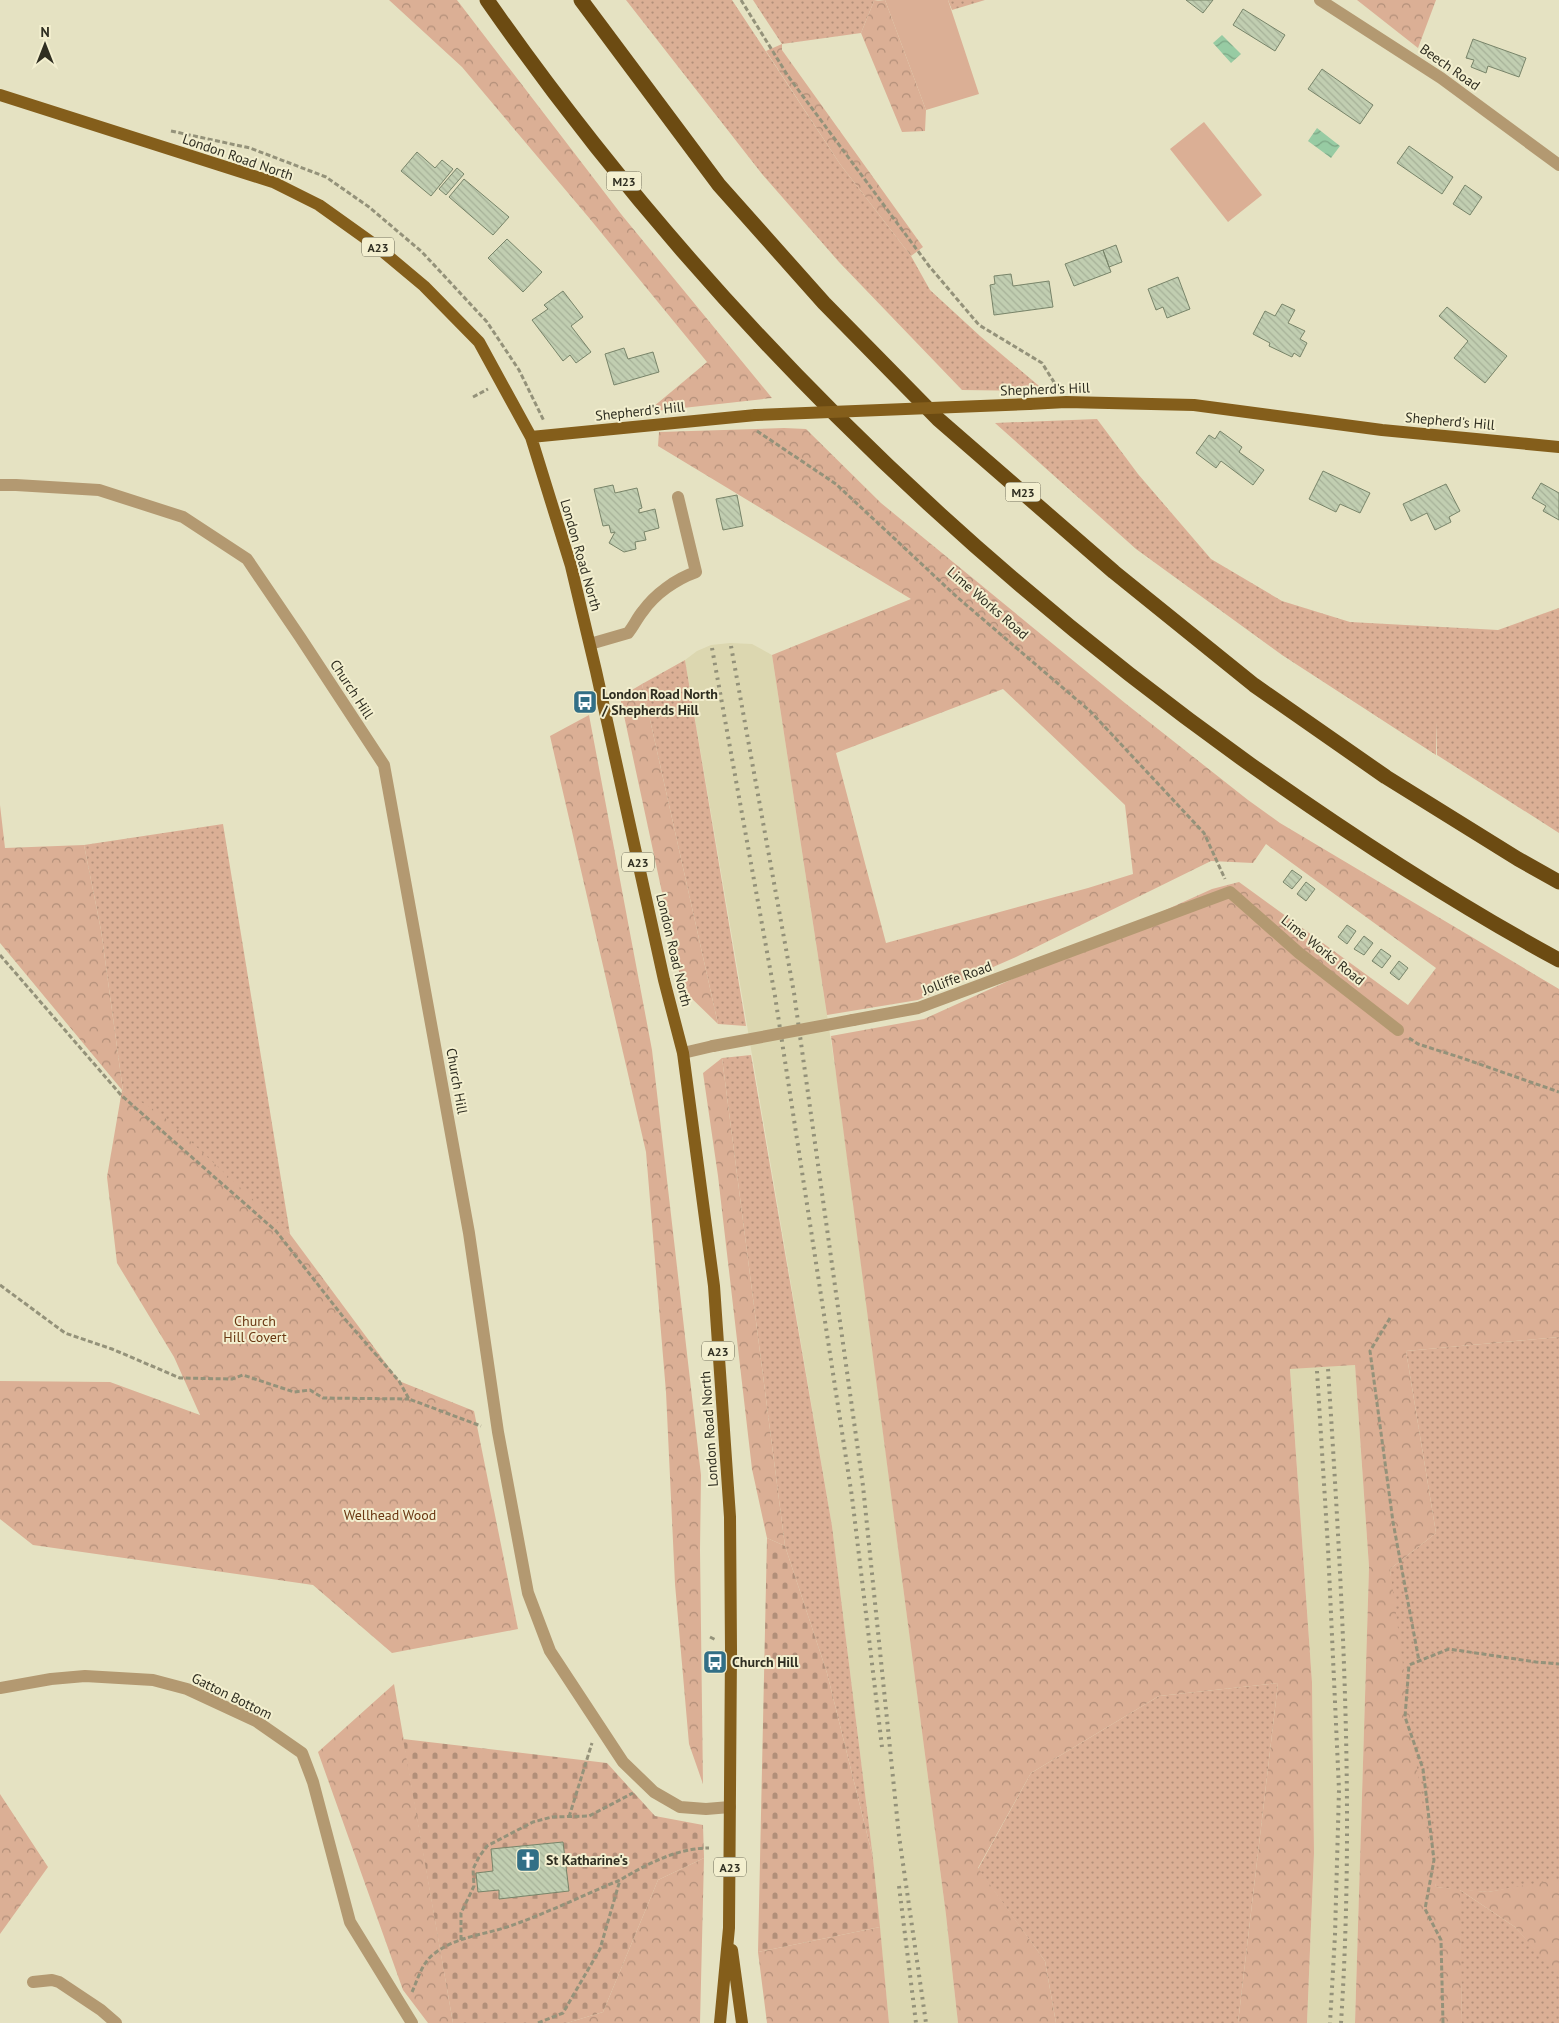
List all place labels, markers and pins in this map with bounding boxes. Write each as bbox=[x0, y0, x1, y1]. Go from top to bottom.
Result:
place label: London Road North / Shepherds Hill bbox=[601, 685, 718, 719]
bus stop icon: London Road North / Shepherds Hill bbox=[572, 689, 598, 715]
bus stop icon: Church Hill bbox=[702, 1649, 728, 1675]
place label: Church Hill bbox=[732, 1653, 799, 1671]
church icon: St Katharine's bbox=[515, 1847, 541, 1873]
place label: St Katharine's bbox=[546, 1851, 628, 1869]

